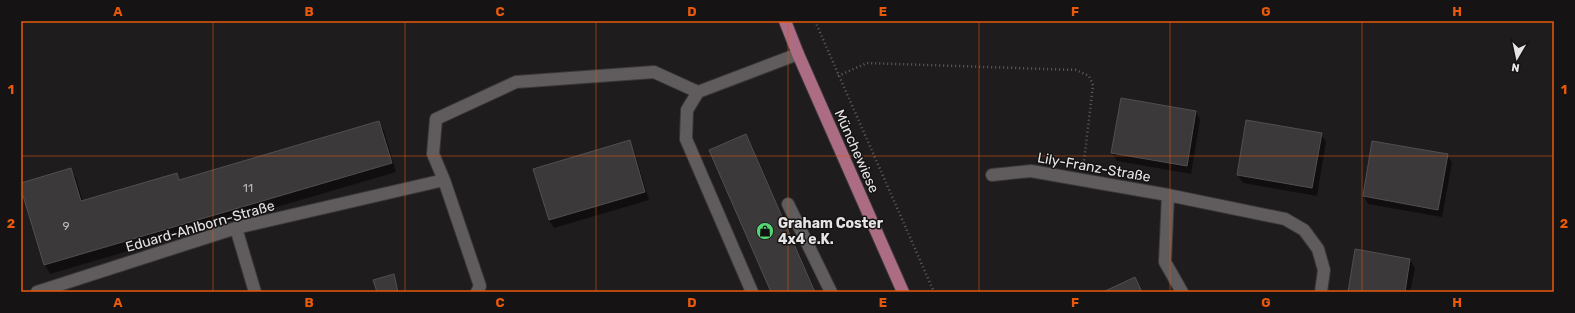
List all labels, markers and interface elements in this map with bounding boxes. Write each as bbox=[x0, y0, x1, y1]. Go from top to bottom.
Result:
text: A bbox=[113, 4, 123, 19]
text: B bbox=[304, 4, 314, 19]
text: C bbox=[495, 4, 505, 19]
text: D bbox=[687, 4, 697, 19]
text: E bbox=[879, 4, 887, 19]
text: F bbox=[1071, 4, 1079, 19]
text: G bbox=[1261, 4, 1271, 19]
text: H bbox=[1452, 4, 1462, 19]
north arrow bbox=[1497, 38, 1537, 78]
text: N bbox=[1511, 60, 1520, 74]
text: 1 bbox=[8, 82, 14, 97]
text: 1 bbox=[1561, 82, 1567, 97]
street label: Münchewiese bbox=[831, 107, 883, 196]
street label: Lily-Franz-Straße bbox=[1036, 149, 1152, 186]
house number: 11 bbox=[243, 181, 253, 195]
street label: Eduard-Ahlborn-Straße bbox=[124, 197, 277, 256]
place label: Graham Coster 4x4 e.K. bbox=[778, 215, 884, 248]
text: 2 bbox=[7, 216, 15, 231]
text: 2 bbox=[1560, 216, 1568, 231]
house number: 9 bbox=[62, 219, 70, 233]
shop icon: Graham Coster 4x4 e.K. bbox=[755, 221, 775, 241]
text: A bbox=[113, 295, 123, 310]
text: B bbox=[304, 295, 314, 310]
text: C bbox=[495, 295, 505, 310]
text: D bbox=[687, 295, 697, 310]
text: E bbox=[879, 295, 887, 310]
text: F bbox=[1071, 295, 1079, 310]
text: G bbox=[1261, 295, 1271, 310]
text: H bbox=[1452, 295, 1462, 310]

